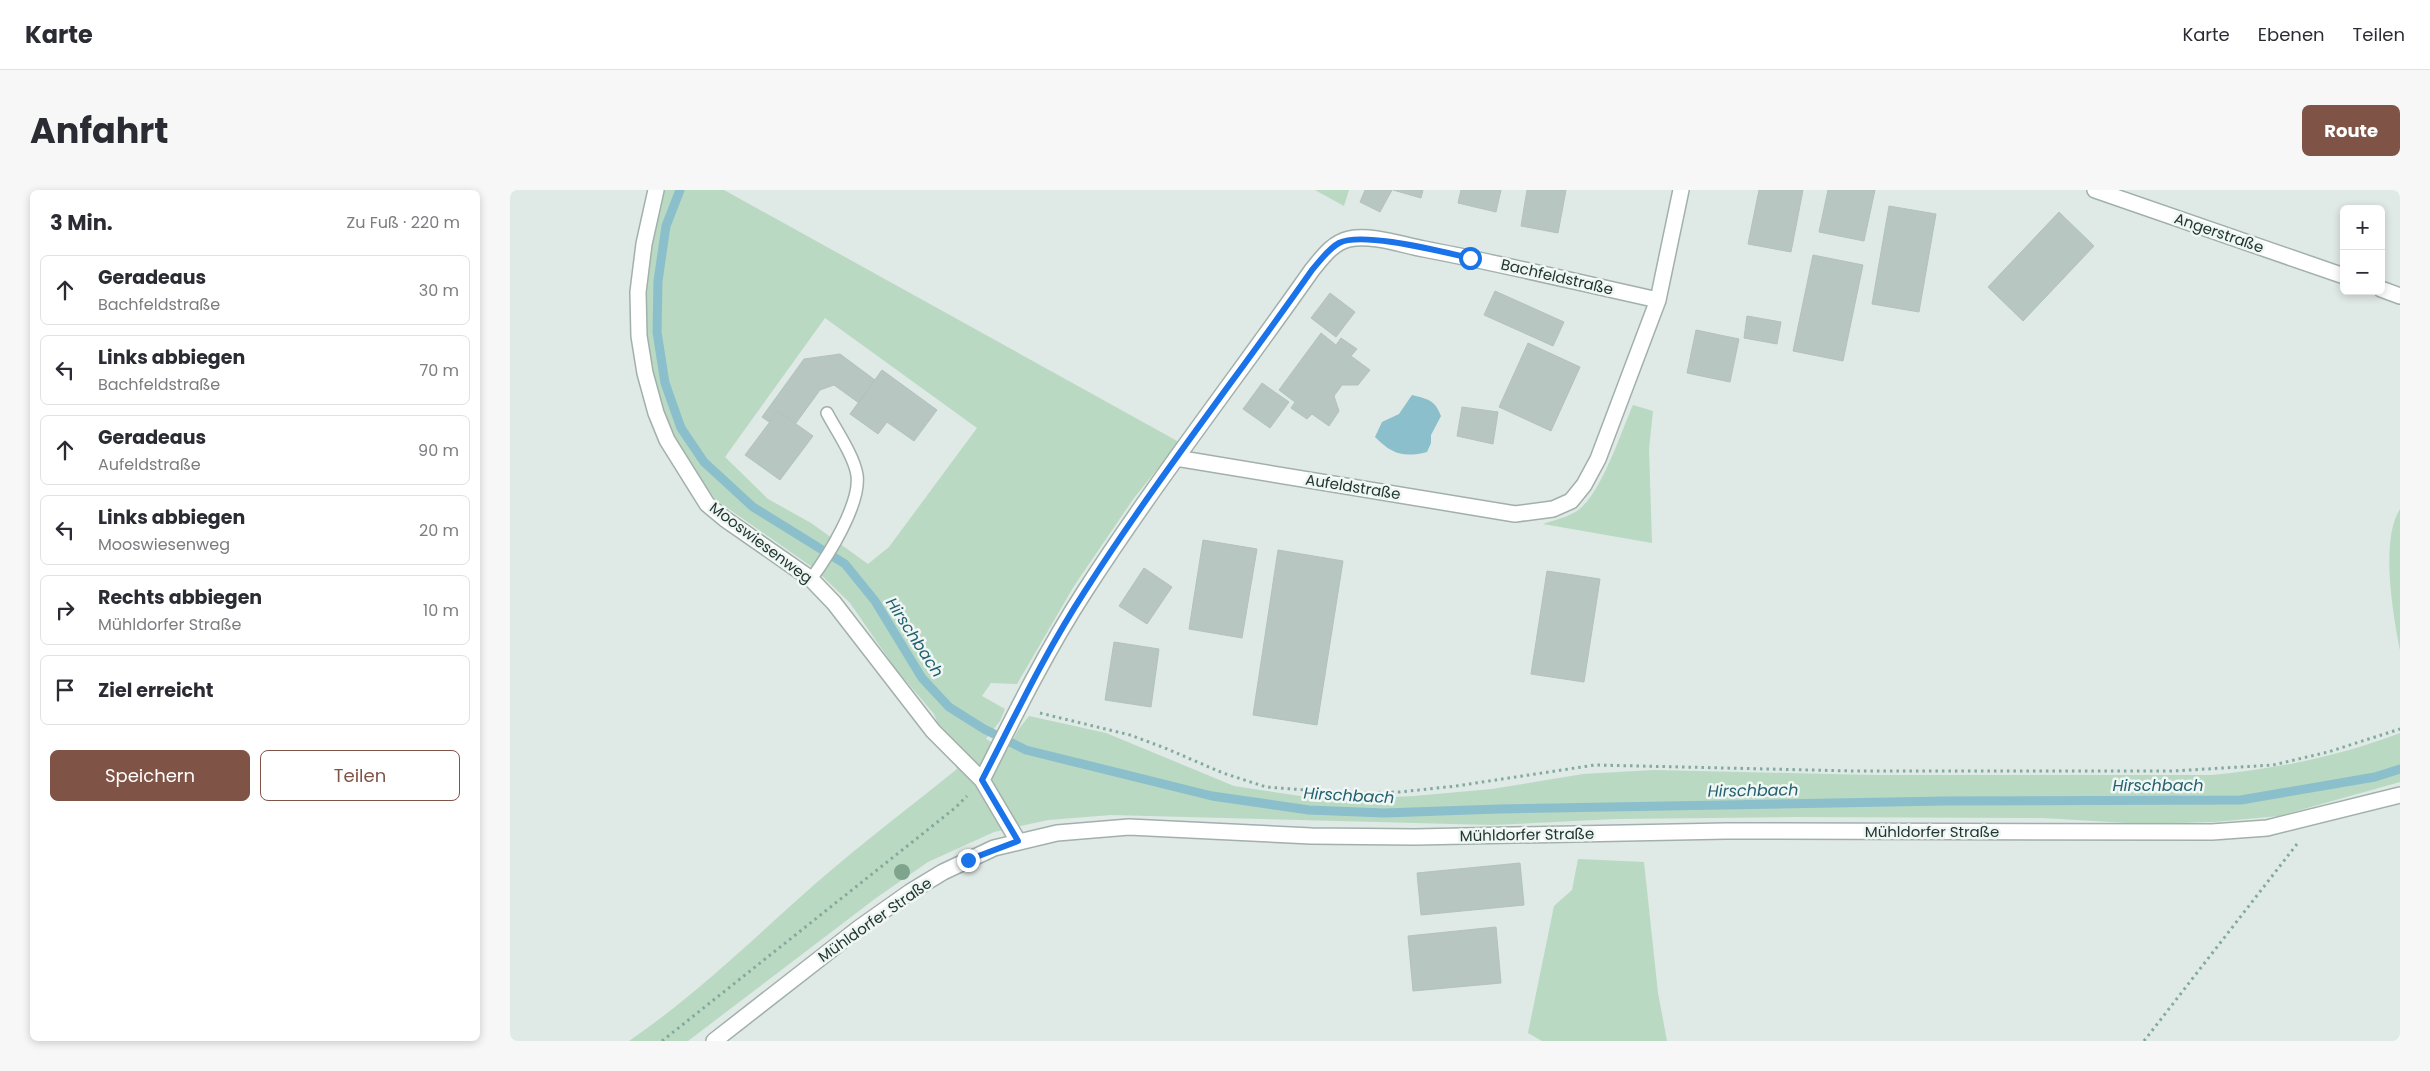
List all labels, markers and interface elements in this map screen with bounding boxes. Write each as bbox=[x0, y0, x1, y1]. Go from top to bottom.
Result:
text: Karte bbox=[25, 18, 93, 51]
text: Karte bbox=[2182, 22, 2230, 47]
text: Ebenen bbox=[2258, 22, 2325, 47]
text: Teilen bbox=[2353, 22, 2405, 47]
button: Route bbox=[2302, 105, 2400, 156]
text: Anfahrt bbox=[30, 106, 169, 155]
map controls bbox=[2340, 205, 2385, 295]
button: + bbox=[2340, 205, 2385, 250]
street label: Angerstraße bbox=[2172, 207, 2267, 258]
text: 3 Min. bbox=[50, 208, 113, 237]
text: Zu Fuß · 220 m bbox=[346, 211, 460, 234]
route start bbox=[1459, 247, 1482, 270]
button: − bbox=[2340, 250, 2385, 295]
street label: Bachfeldstraße bbox=[1499, 253, 1615, 300]
text: Geradeaus bbox=[98, 264, 206, 291]
icon: ahead bbox=[51, 276, 79, 304]
text: 30 m bbox=[419, 279, 459, 302]
text: Bachfeldstraße bbox=[98, 293, 220, 316]
text: Links abbiegen bbox=[98, 344, 245, 371]
icon: left bbox=[51, 356, 79, 384]
text: 70 m bbox=[419, 359, 459, 382]
text: Bachfeldstraße bbox=[98, 373, 220, 396]
text: Geradeaus bbox=[98, 424, 206, 451]
icon: ahead bbox=[51, 436, 79, 464]
text: 90 m bbox=[418, 439, 459, 462]
text: Aufeldstraße bbox=[98, 453, 201, 476]
street label: Aufeldstraße bbox=[1304, 469, 1402, 504]
street label: Mooswiesenweg bbox=[706, 497, 817, 588]
text: Links abbiegen bbox=[98, 504, 245, 531]
icon: left bbox=[51, 516, 79, 544]
text: 20 m bbox=[419, 519, 459, 542]
text: Mooswiesenweg bbox=[98, 533, 230, 556]
text: Rechts abbiegen bbox=[98, 584, 262, 611]
water label: Hirschbach bbox=[880, 593, 949, 682]
icon: right bbox=[51, 596, 79, 624]
text: 10 m bbox=[423, 599, 459, 622]
text: Mühldorfer Straße bbox=[98, 613, 241, 636]
icon: arrive bbox=[51, 676, 79, 704]
text: Ziel erreicht bbox=[98, 677, 214, 704]
button: Speichern bbox=[50, 750, 250, 801]
button: Teilen bbox=[260, 750, 460, 801]
water label: Hirschbach bbox=[2113, 774, 2203, 797]
water label: Hirschbach bbox=[1707, 778, 1799, 803]
water label: Hirschbach bbox=[1303, 782, 1395, 809]
street label: Mühldorfer Straße bbox=[1865, 821, 1999, 842]
street label: Mühldorfer Straße bbox=[1460, 823, 1594, 846]
route end bbox=[957, 849, 980, 872]
street label: Mühldorfer Straße bbox=[814, 872, 936, 967]

